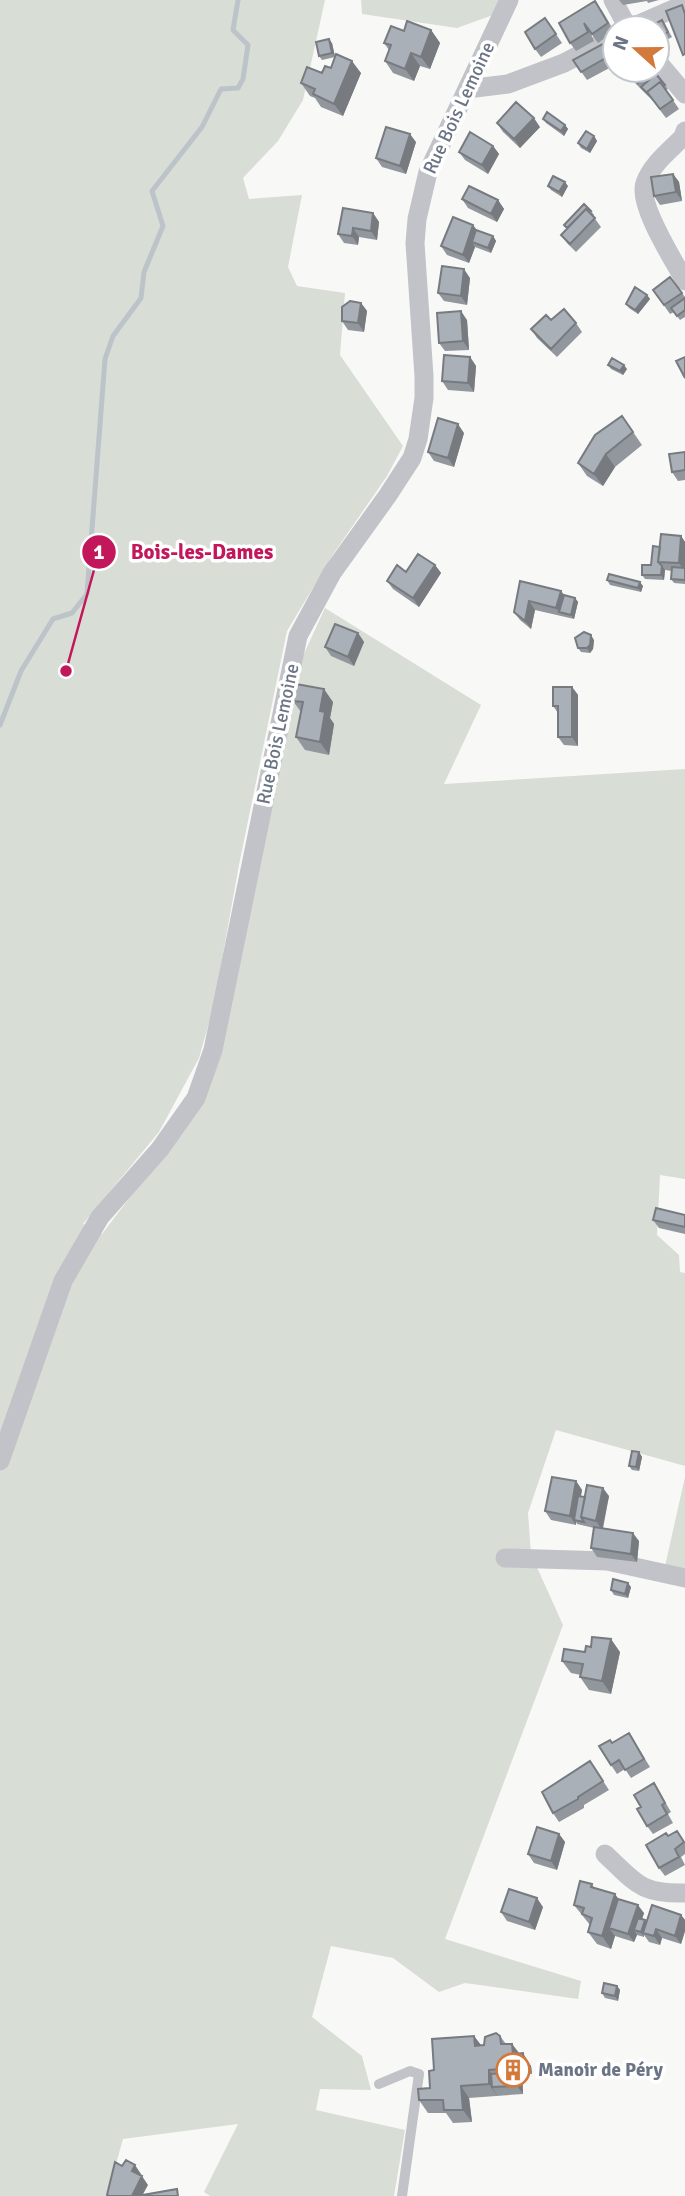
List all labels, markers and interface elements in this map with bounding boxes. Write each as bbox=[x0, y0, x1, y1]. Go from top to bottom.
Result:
north arrow bbox=[601, 14, 671, 84]
text: N bbox=[607, 33, 635, 54]
street label: Rue Bois Lemoine bbox=[418, 38, 500, 178]
callout: Bois-les-Dames bbox=[81, 531, 287, 573]
text: 1 bbox=[93, 539, 105, 565]
text: Bois-les-Dames bbox=[131, 539, 273, 565]
street label: Rue Bois Lemoine bbox=[251, 662, 305, 806]
building icon: Manoir de Péry bbox=[494, 2051, 532, 2089]
place label: Manoir de Péry bbox=[538, 2058, 664, 2082]

